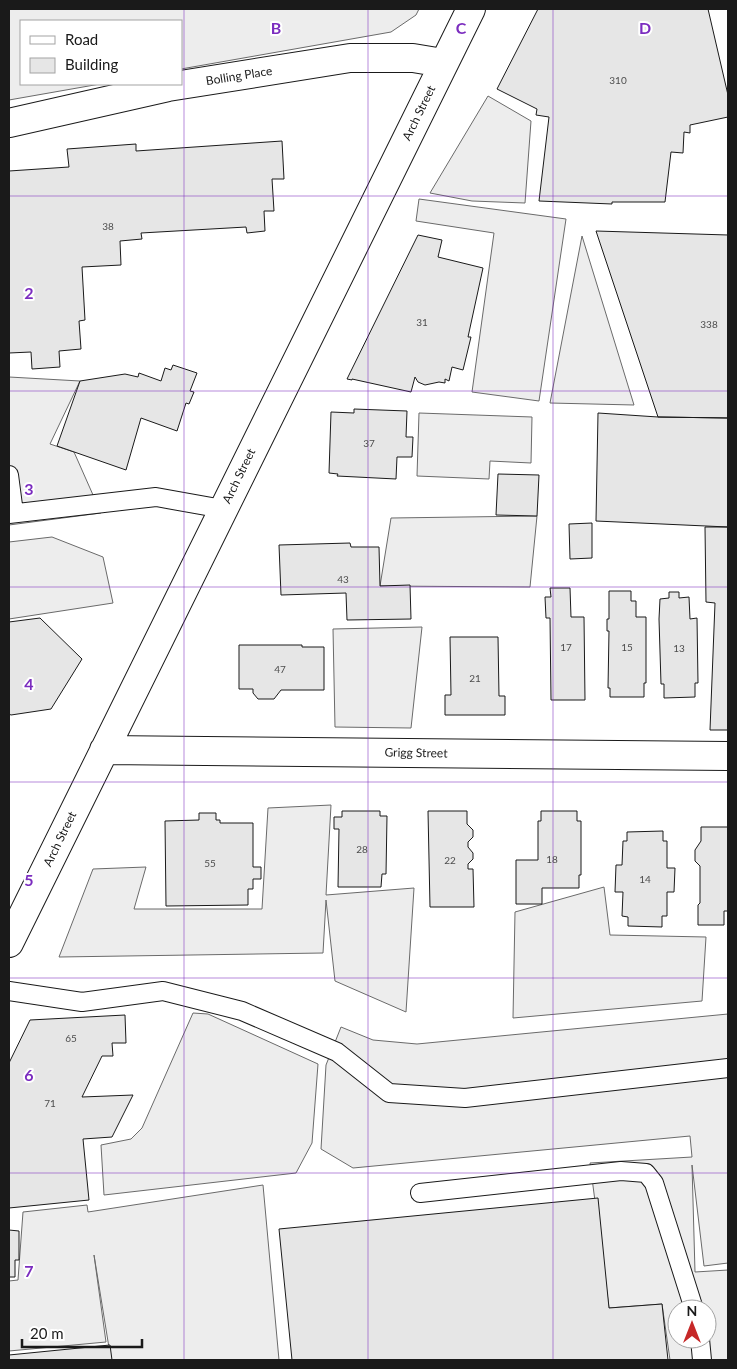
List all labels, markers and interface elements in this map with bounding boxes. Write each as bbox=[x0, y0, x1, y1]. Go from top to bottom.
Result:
text: B bbox=[271, 18, 281, 37]
text: C bbox=[456, 18, 467, 37]
text: D bbox=[639, 18, 651, 37]
legend bbox=[20, 20, 182, 85]
text: Road bbox=[65, 30, 98, 48]
text: Building bbox=[65, 55, 118, 73]
street label: Bolling Place bbox=[205, 63, 273, 88]
house number: 310 bbox=[609, 74, 627, 86]
street label: Arch Street bbox=[399, 82, 439, 143]
house number: 38 bbox=[102, 220, 114, 232]
text: 2 bbox=[24, 283, 34, 302]
house number: 31 bbox=[416, 316, 428, 328]
house number: 338 bbox=[700, 318, 718, 330]
house number: 37 bbox=[363, 437, 375, 449]
street label: Arch Street bbox=[219, 445, 259, 506]
text: 3 bbox=[24, 479, 34, 498]
house number: 43 bbox=[337, 573, 349, 585]
house number: 17 bbox=[560, 641, 572, 653]
house number: 15 bbox=[621, 641, 633, 653]
house number: 13 bbox=[673, 642, 685, 654]
house number: 47 bbox=[274, 663, 286, 675]
house number: 21 bbox=[469, 672, 481, 684]
text: 4 bbox=[24, 674, 34, 693]
street label: Grigg Street bbox=[384, 744, 448, 761]
street label: Arch Street bbox=[40, 808, 80, 869]
house number: 28 bbox=[356, 843, 368, 855]
house number: 18 bbox=[546, 853, 558, 865]
house number: 22 bbox=[444, 854, 456, 866]
house number: 55 bbox=[204, 857, 216, 869]
text: 5 bbox=[24, 870, 34, 889]
house number: 14 bbox=[639, 873, 651, 885]
house number: 65 bbox=[65, 1032, 77, 1044]
text: 6 bbox=[24, 1065, 34, 1084]
house number: 71 bbox=[44, 1097, 56, 1109]
text: 7 bbox=[24, 1261, 34, 1280]
north arrow bbox=[667, 1299, 717, 1349]
text: N bbox=[687, 1302, 697, 1319]
scale bar bbox=[22, 1316, 142, 1348]
text: 20 m bbox=[30, 1324, 64, 1342]

